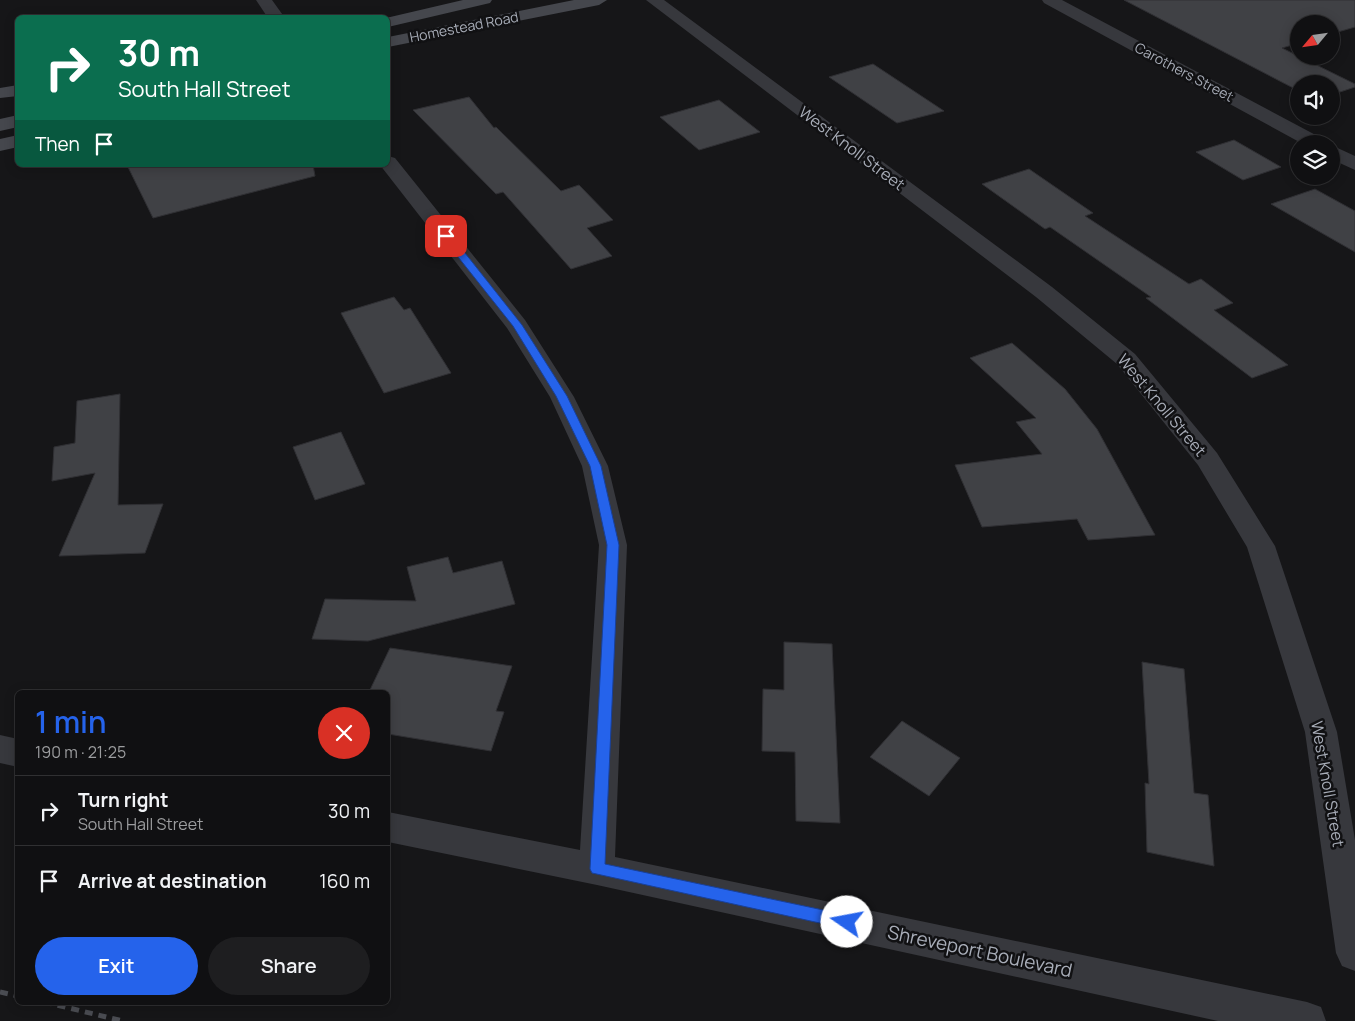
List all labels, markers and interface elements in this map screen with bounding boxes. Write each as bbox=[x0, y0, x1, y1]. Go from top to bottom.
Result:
street label: Homestead Road bbox=[408, 7, 520, 46]
north arrow bbox=[1290, 15, 1340, 65]
map controls bbox=[1290, 15, 1340, 185]
text: 30 m bbox=[118, 29, 200, 77]
icon: right bbox=[35, 35, 100, 100]
street label: Carothers Street bbox=[1132, 38, 1237, 106]
text: South Hall Street bbox=[118, 74, 291, 104]
button: sound bbox=[1290, 75, 1340, 125]
street label: West Knoll Street bbox=[794, 101, 910, 195]
icon: arrive bbox=[90, 130, 118, 158]
text: Then bbox=[35, 131, 80, 157]
button: layers bbox=[1290, 135, 1340, 185]
pin bbox=[425, 215, 467, 257]
icon: arrive bbox=[432, 222, 460, 250]
street label: West Knoll Street bbox=[1113, 349, 1211, 461]
text: 1 min bbox=[35, 701, 107, 742]
button: close bbox=[318, 707, 370, 759]
street label: West Knoll Street bbox=[1306, 719, 1350, 849]
text: 190 m · 21:25 bbox=[35, 741, 126, 763]
text: Turn right bbox=[78, 787, 168, 813]
icon: right bbox=[35, 797, 63, 825]
text: 30 m bbox=[328, 798, 370, 824]
text: South Hall Street bbox=[78, 813, 203, 835]
icon: arrive bbox=[35, 867, 63, 895]
text: Arrive at destination bbox=[78, 868, 267, 894]
text: 160 m bbox=[319, 868, 370, 894]
position arrow bbox=[820, 895, 872, 947]
street label: Shreveport Boulevard bbox=[885, 919, 1075, 983]
button: Exit bbox=[35, 937, 198, 995]
button: Share bbox=[208, 937, 370, 995]

